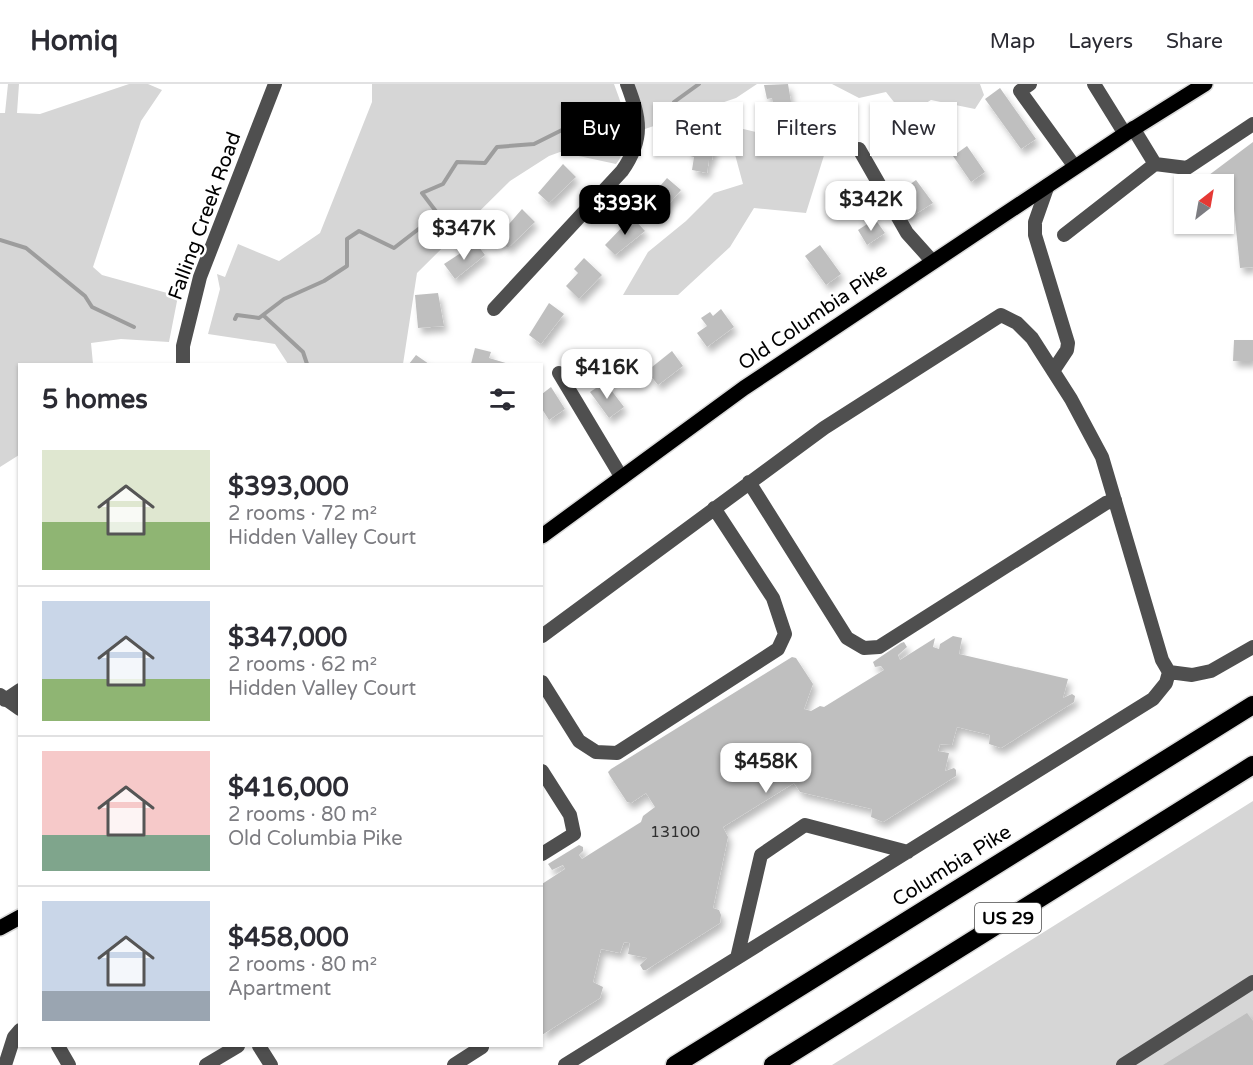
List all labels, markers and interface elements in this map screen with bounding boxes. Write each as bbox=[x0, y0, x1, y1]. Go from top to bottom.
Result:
text: Homiq bbox=[30, 24, 118, 58]
text: Map bbox=[990, 29, 1035, 54]
text: Layers bbox=[1068, 29, 1133, 54]
text: Share bbox=[1166, 29, 1223, 54]
chip: Buy bbox=[561, 102, 641, 156]
chip: Rent bbox=[653, 102, 743, 156]
chip: Filters bbox=[755, 102, 858, 156]
chip: New bbox=[870, 102, 957, 156]
street label: Falling Creek Road bbox=[163, 129, 247, 303]
north arrow bbox=[1174, 174, 1234, 234]
map controls bbox=[1174, 174, 1234, 234]
pin: $342K bbox=[829, 181, 913, 232]
pin: $393K bbox=[583, 185, 667, 236]
text: $342K bbox=[839, 188, 903, 212]
text: $393K bbox=[593, 192, 657, 216]
pin: $347K bbox=[422, 210, 506, 261]
text: $347K bbox=[432, 217, 496, 241]
street label: Old Columbia Pike bbox=[734, 258, 892, 376]
pin: $416K bbox=[565, 349, 649, 400]
text: $416K bbox=[575, 356, 639, 380]
icon: filters bbox=[486, 383, 519, 416]
text: 5 homes bbox=[42, 384, 148, 415]
text: $393,000 bbox=[228, 471, 349, 502]
icon: home bbox=[90, 474, 162, 546]
text: 2 rooms · 72 m² bbox=[228, 502, 377, 526]
text: Hidden Valley Court bbox=[228, 526, 416, 550]
text: $347,000 bbox=[228, 622, 347, 653]
icon: home bbox=[90, 625, 162, 697]
text: 2 rooms · 62 m² bbox=[228, 653, 377, 677]
text: Hidden Valley Court bbox=[228, 677, 416, 701]
pin: $458K bbox=[724, 743, 808, 794]
text: $458K bbox=[734, 750, 798, 774]
text: $416,000 bbox=[228, 772, 349, 803]
icon: home bbox=[90, 775, 162, 847]
text: 2 rooms · 80 m² bbox=[228, 803, 377, 827]
street label: Columbia Pike bbox=[888, 820, 1016, 912]
house number: 13100 bbox=[650, 822, 700, 842]
text: Old Columbia Pike bbox=[228, 827, 402, 851]
road number: US 29 bbox=[975, 903, 1041, 933]
text: $458,000 bbox=[228, 922, 349, 953]
icon: home bbox=[90, 925, 162, 997]
text: 2 rooms · 80 m² bbox=[228, 953, 377, 977]
text: Apartment bbox=[228, 977, 331, 1001]

